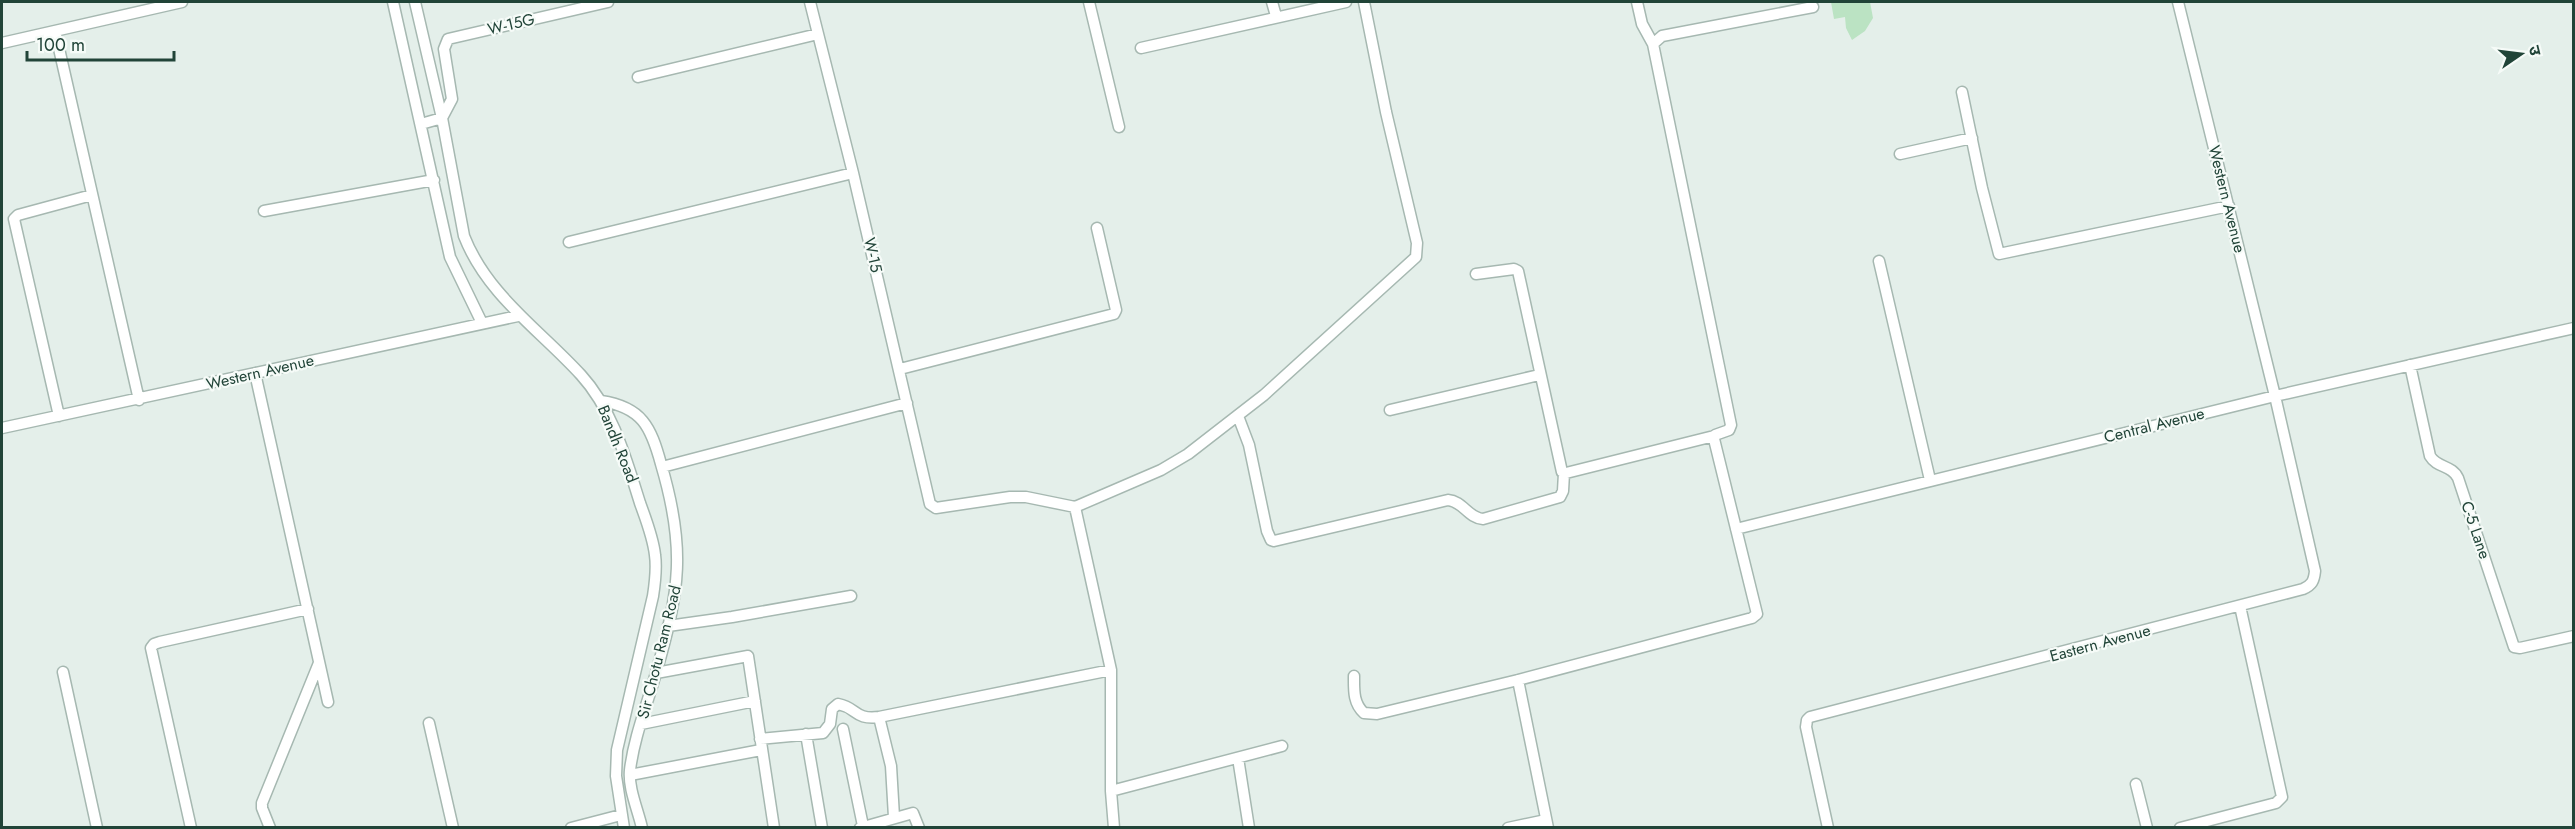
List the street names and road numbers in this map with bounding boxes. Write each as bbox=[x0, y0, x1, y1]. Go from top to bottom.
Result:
street label: W-15G bbox=[485, 7, 537, 41]
street label: Western Avenue bbox=[2203, 143, 2251, 255]
street label: W-15 bbox=[858, 235, 888, 275]
street label: Western Avenue bbox=[204, 348, 316, 396]
street label: Central Avenue bbox=[2101, 401, 2207, 449]
street label: Bandh Road bbox=[592, 402, 644, 486]
street label: C-5 Lane bbox=[2455, 498, 2497, 562]
street label: Sir Chotu Ram Road bbox=[631, 583, 687, 721]
street label: Eastern Avenue bbox=[2047, 618, 2153, 668]

